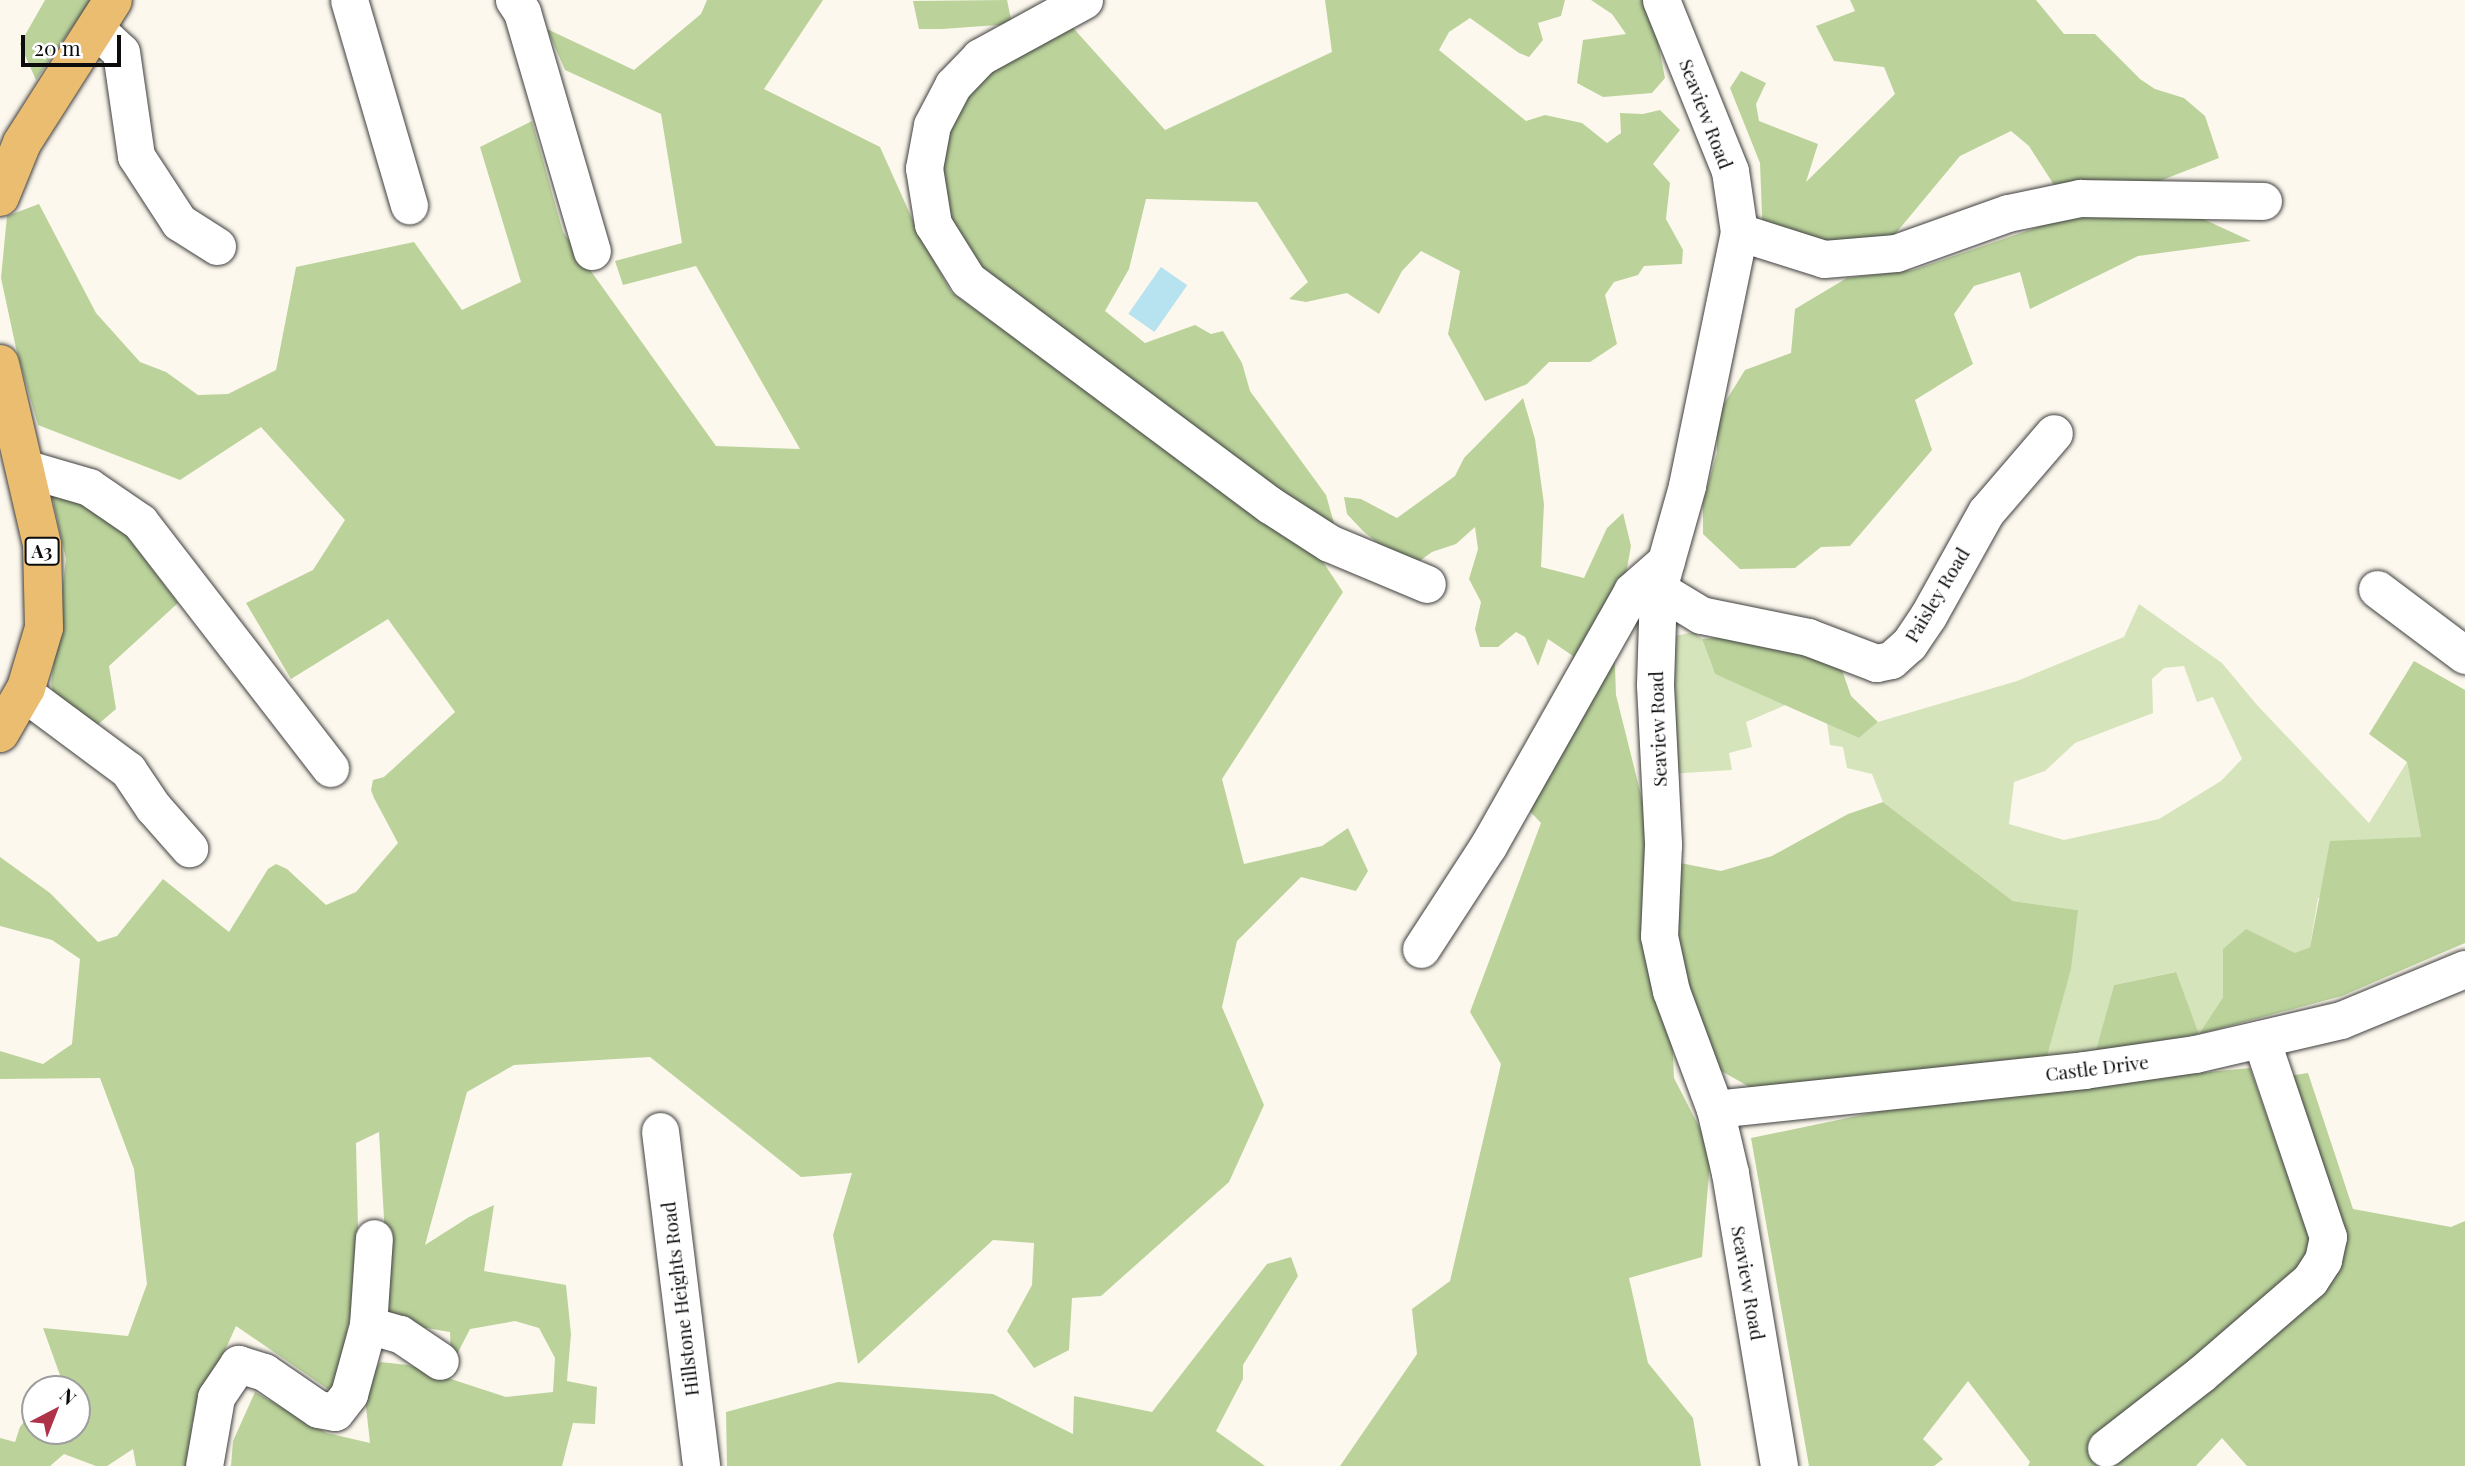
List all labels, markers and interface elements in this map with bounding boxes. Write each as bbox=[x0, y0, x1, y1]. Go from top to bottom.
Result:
scale bar bbox=[24, 21, 124, 65]
text: 20 m bbox=[34, 33, 81, 61]
street label: Seaview Road bbox=[1675, 56, 1737, 172]
road number: A3 bbox=[24, 536, 60, 566]
street label: Paisley Road bbox=[1900, 543, 1974, 647]
street label: Seaview Road bbox=[1645, 671, 1671, 787]
street label: Castle Drive bbox=[2044, 1050, 2150, 1086]
street label: Hillstone Heights Road bbox=[657, 1200, 703, 1398]
street label: Seaview Road bbox=[1727, 1224, 1769, 1342]
north arrow bbox=[21, 1375, 91, 1445]
text: N bbox=[55, 1382, 83, 1410]

